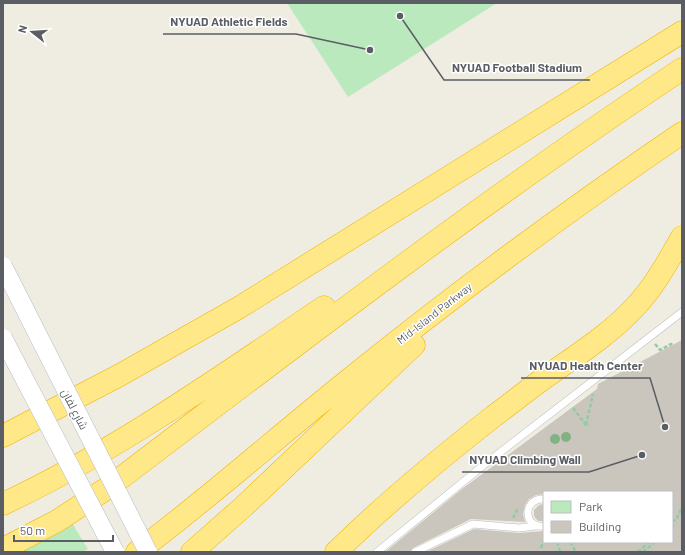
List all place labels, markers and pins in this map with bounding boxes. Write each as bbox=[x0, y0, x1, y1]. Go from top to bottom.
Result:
callout: NYUAD Athletic Fields bbox=[163, 10, 296, 34]
callout: NYUAD Football Stadium bbox=[444, 56, 590, 80]
callout: NYUAD Health Center bbox=[521, 354, 650, 378]
callout: NYUAD Climbing Wall bbox=[462, 448, 589, 472]

